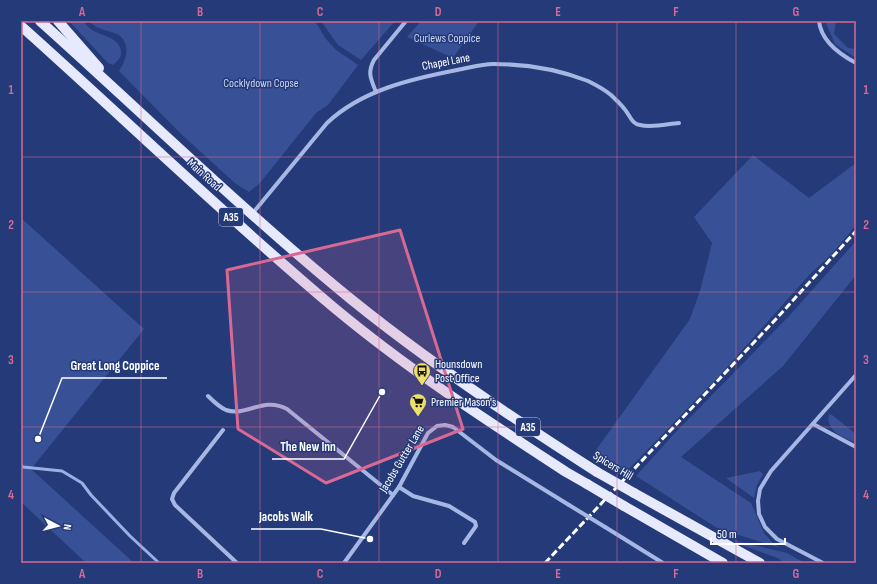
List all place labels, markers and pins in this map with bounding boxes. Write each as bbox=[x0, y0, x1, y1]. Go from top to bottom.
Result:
callout: Great Long Coppice bbox=[62, 353, 167, 378]
place label: Hounsdown Post Office bbox=[435, 357, 482, 386]
bus stop icon: Hounsdown Post Office bbox=[412, 361, 432, 386]
supermarket icon: Premier Mason's bbox=[408, 392, 428, 417]
place label: Premier Mason's bbox=[431, 395, 496, 410]
callout: The New Inn bbox=[272, 434, 344, 459]
callout: Jacobs Walk bbox=[251, 504, 321, 529]

